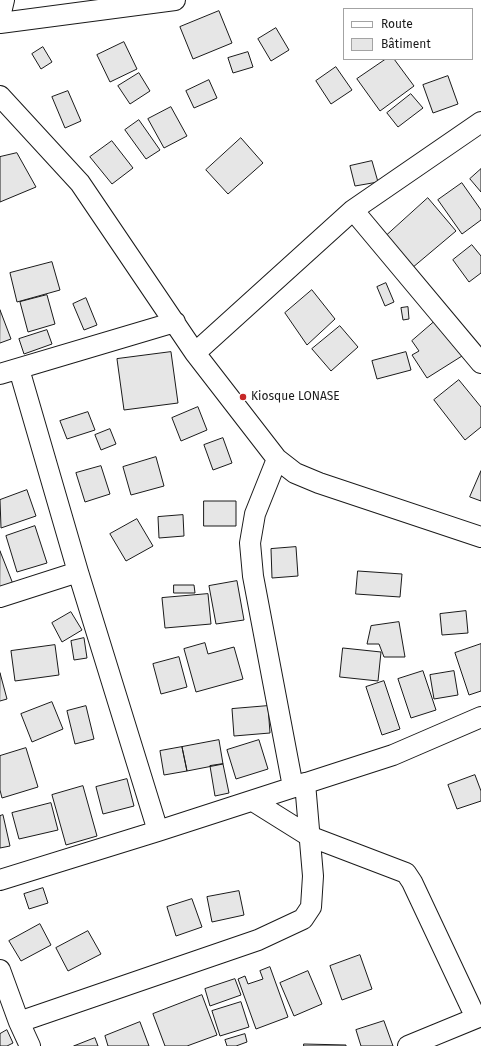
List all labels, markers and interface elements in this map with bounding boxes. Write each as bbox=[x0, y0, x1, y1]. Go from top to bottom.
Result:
legend bbox=[343, 8, 473, 60]
text: Route bbox=[381, 17, 413, 31]
text: Bâtiment bbox=[381, 37, 431, 51]
place label: Kiosque LONASE bbox=[251, 390, 340, 404]
marker: Kiosque LONASE bbox=[238, 392, 248, 402]

